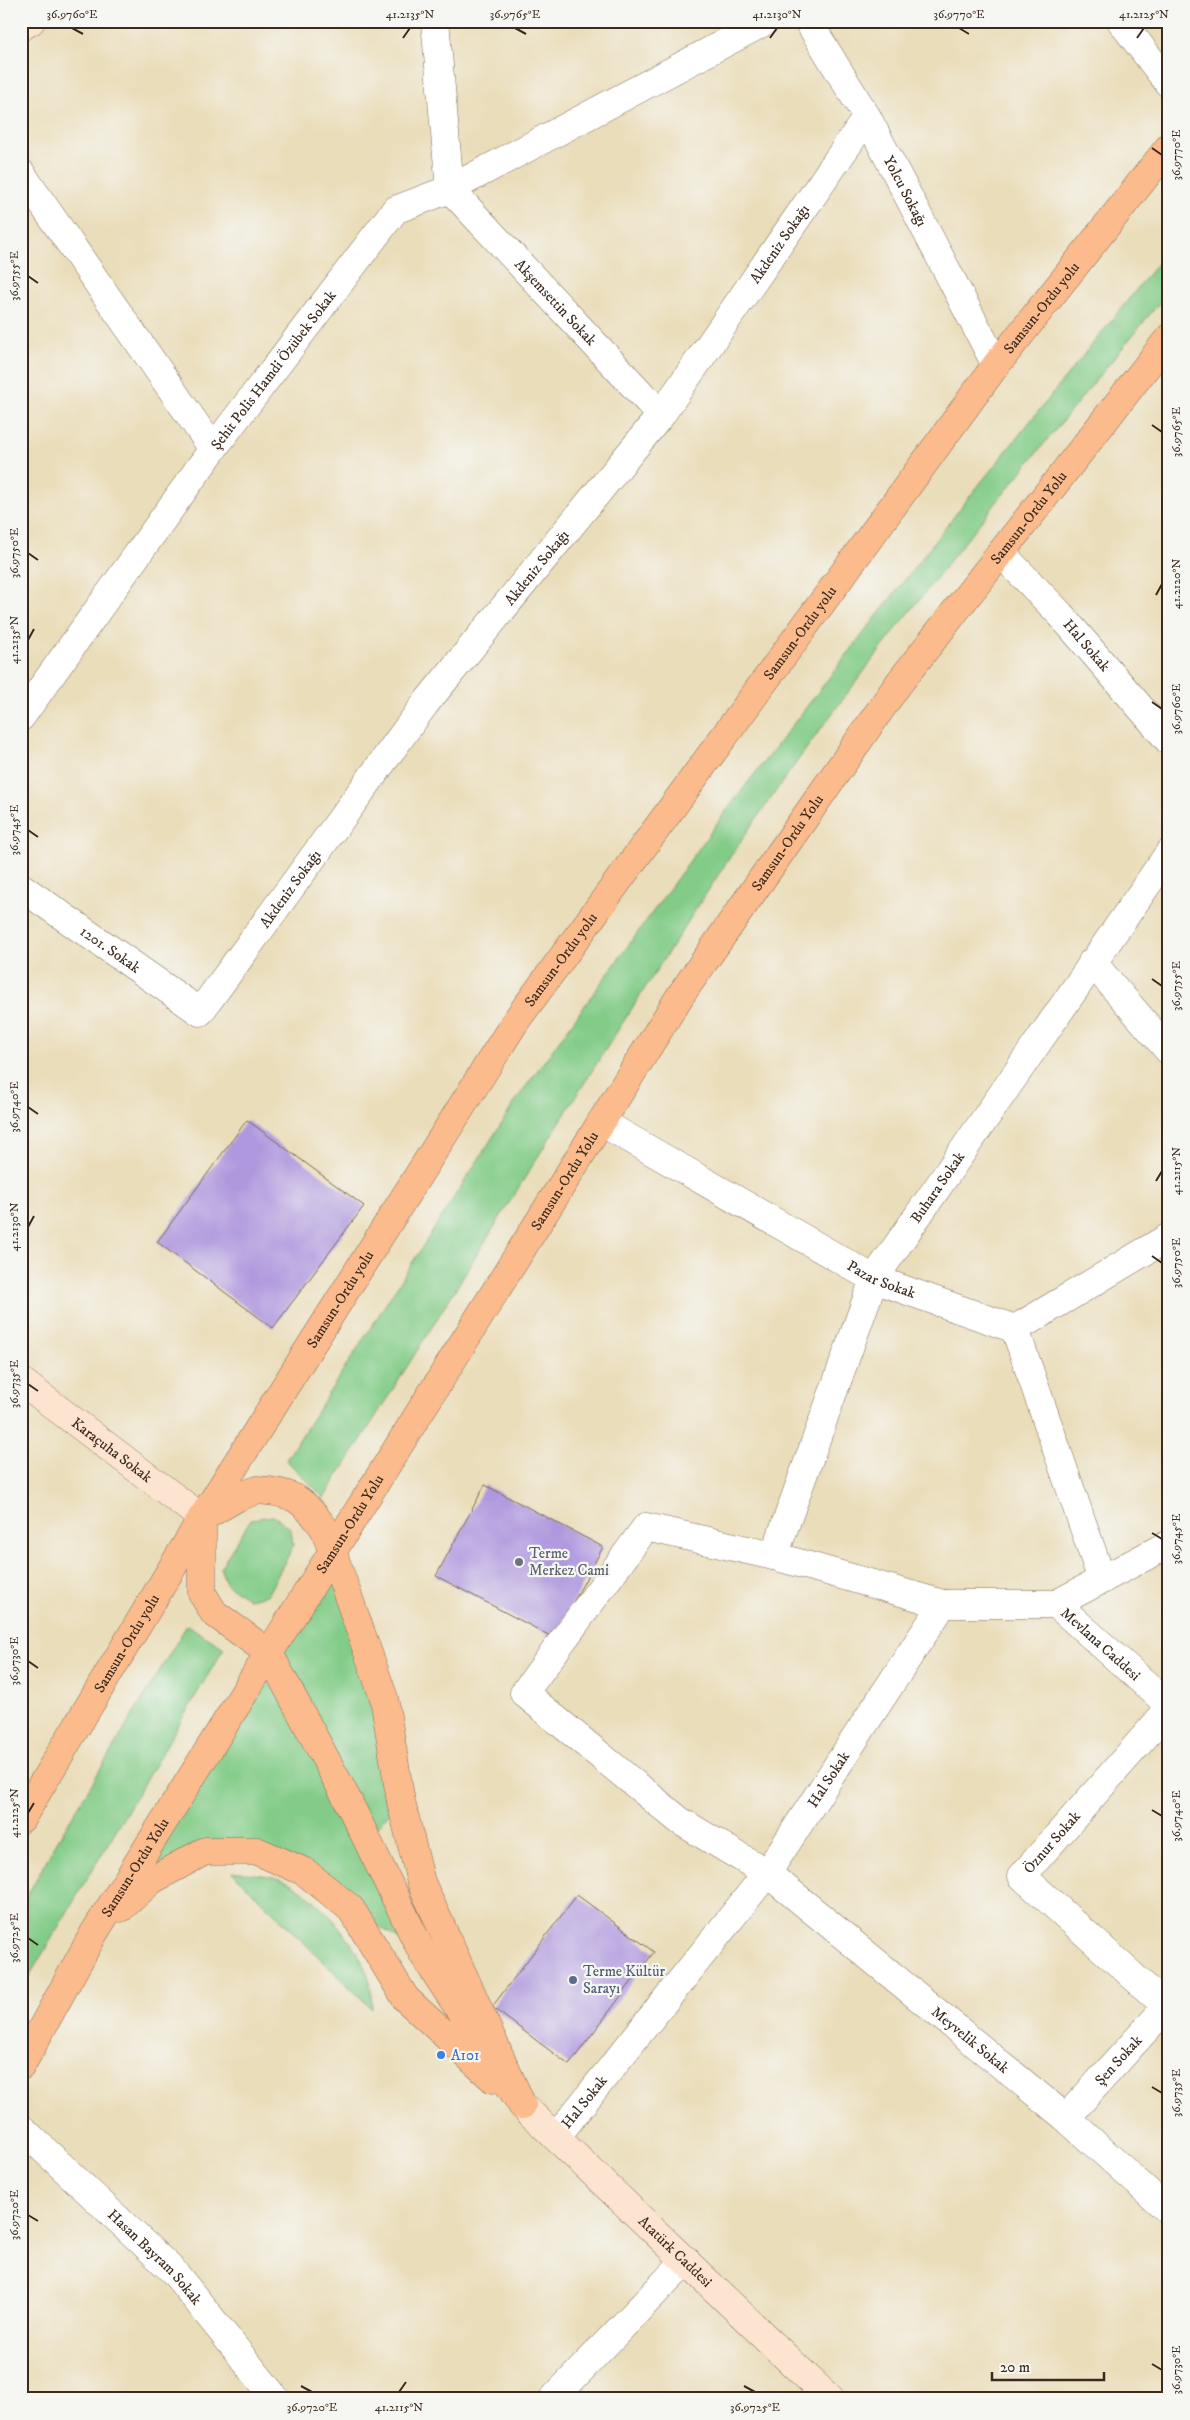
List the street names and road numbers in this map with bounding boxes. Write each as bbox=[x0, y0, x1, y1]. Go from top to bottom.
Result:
street label: Yolcu Sokağı bbox=[879, 152, 932, 230]
street label: Akdeniz Sokağı bbox=[745, 200, 813, 287]
street label: Akşemsettin Sokak bbox=[511, 255, 601, 350]
street label: Samsun-Ordu yolu bbox=[999, 258, 1084, 358]
street label: Şehit Polis Hamdi Özübek Sokak bbox=[206, 286, 340, 454]
street label: Samsun-Ordu Yolu bbox=[986, 467, 1071, 568]
street label: Akdeniz Sokağı bbox=[500, 526, 573, 609]
street label: Samsun-Ordu yolu bbox=[759, 582, 841, 684]
street label: Hal Sokak bbox=[1059, 615, 1115, 676]
street label: Samsun-Ordu Yolu bbox=[747, 791, 828, 895]
street label: Akdeniz Sokağı bbox=[255, 846, 325, 932]
street label: Samsun-Ordu yolu bbox=[520, 909, 601, 1010]
street label: 1201. Sokak bbox=[76, 922, 145, 977]
street label: Samsun-Ordu Yolu bbox=[526, 1128, 603, 1234]
street label: Buhara Sokak bbox=[906, 1148, 969, 1227]
street label: Samsun-Ordu yolu bbox=[302, 1247, 378, 1352]
street label: Pazar Sokak bbox=[844, 1256, 919, 1303]
street label: Karaçuha Sokak bbox=[68, 1413, 157, 1487]
street label: Samsun-Ordu Yolu bbox=[312, 1471, 388, 1577]
street label: Samsun-Ordu yolu bbox=[90, 1590, 164, 1696]
street label: Mevlana Caddesi bbox=[1057, 1603, 1145, 1685]
street label: Hal Sokak bbox=[803, 1747, 854, 1811]
street label: Öznur Sokak bbox=[1019, 1806, 1085, 1878]
street label: Samsun-Ordu Yolu bbox=[97, 1814, 173, 1921]
street label: Meyvelik Sokak bbox=[928, 2002, 1014, 2077]
street label: Şen Sokak bbox=[1091, 2031, 1146, 2089]
street label: Hal Sokak bbox=[557, 2071, 612, 2132]
street label: Hasan Bayram Sokak bbox=[104, 2205, 206, 2309]
street label: Atatürk Caddesi bbox=[634, 2212, 717, 2291]

